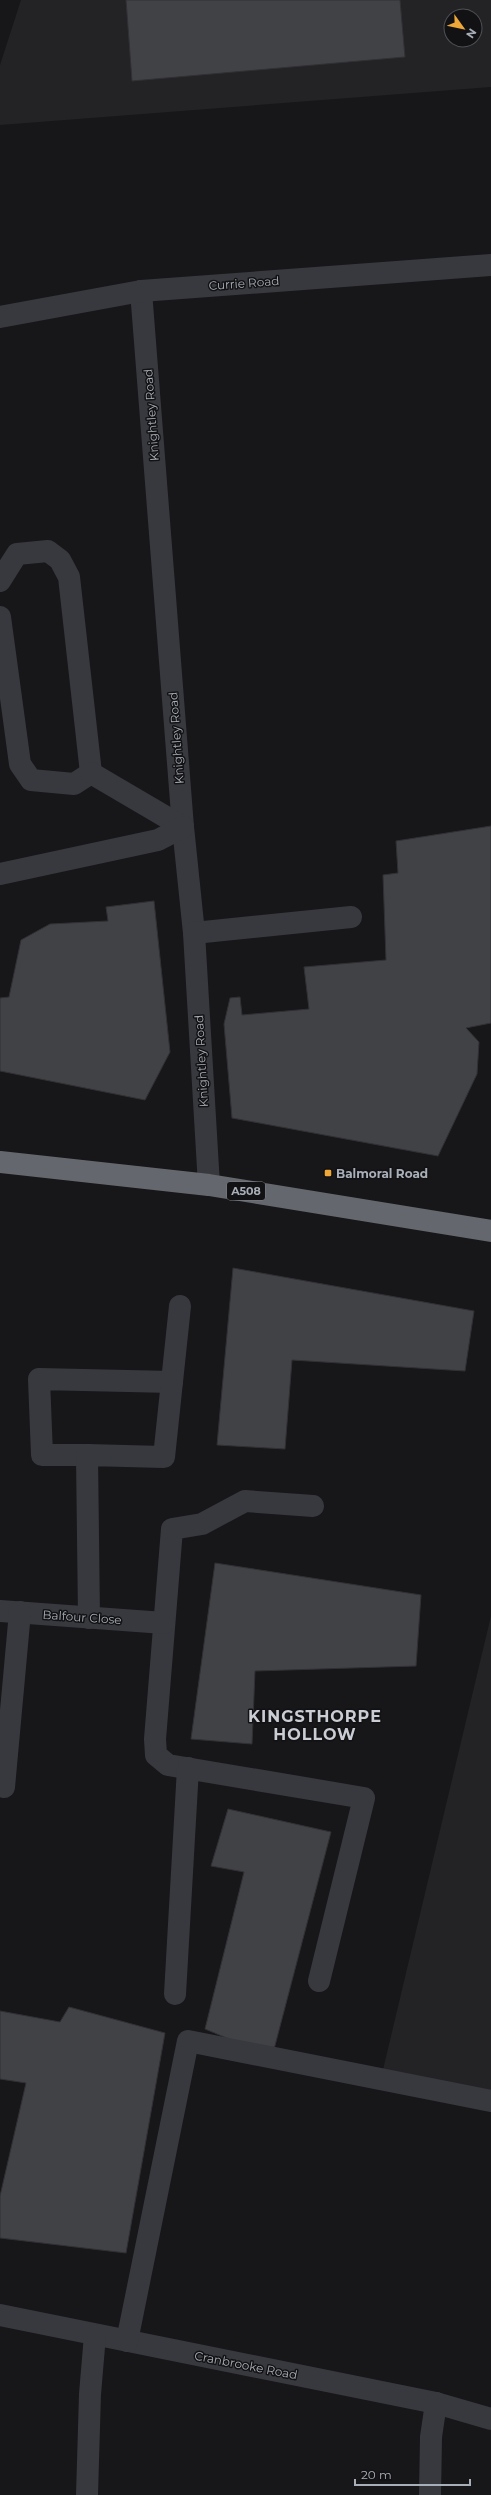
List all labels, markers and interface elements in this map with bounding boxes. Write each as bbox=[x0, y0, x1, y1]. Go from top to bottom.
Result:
north arrow bbox=[443, 8, 483, 48]
text: N bbox=[463, 26, 480, 41]
street label: Currie Road bbox=[208, 273, 280, 293]
street label: Knightley Road bbox=[140, 368, 162, 462]
street label: Knightley Road bbox=[165, 691, 187, 785]
street label: Knightley Road bbox=[191, 1014, 211, 1108]
place label: Balmoral Road bbox=[336, 1166, 428, 1181]
marker: Balmoral Road bbox=[323, 1168, 333, 1178]
road number: A508 bbox=[227, 1182, 265, 1200]
street label: Balfour Close bbox=[42, 1607, 122, 1627]
district label: KINGSTHORPE HOLLOW bbox=[248, 1707, 382, 1744]
street label: Cranbrooke Road bbox=[193, 2348, 299, 2382]
scale bar bbox=[355, 2461, 470, 2487]
text: 20 m bbox=[361, 2467, 392, 2482]

